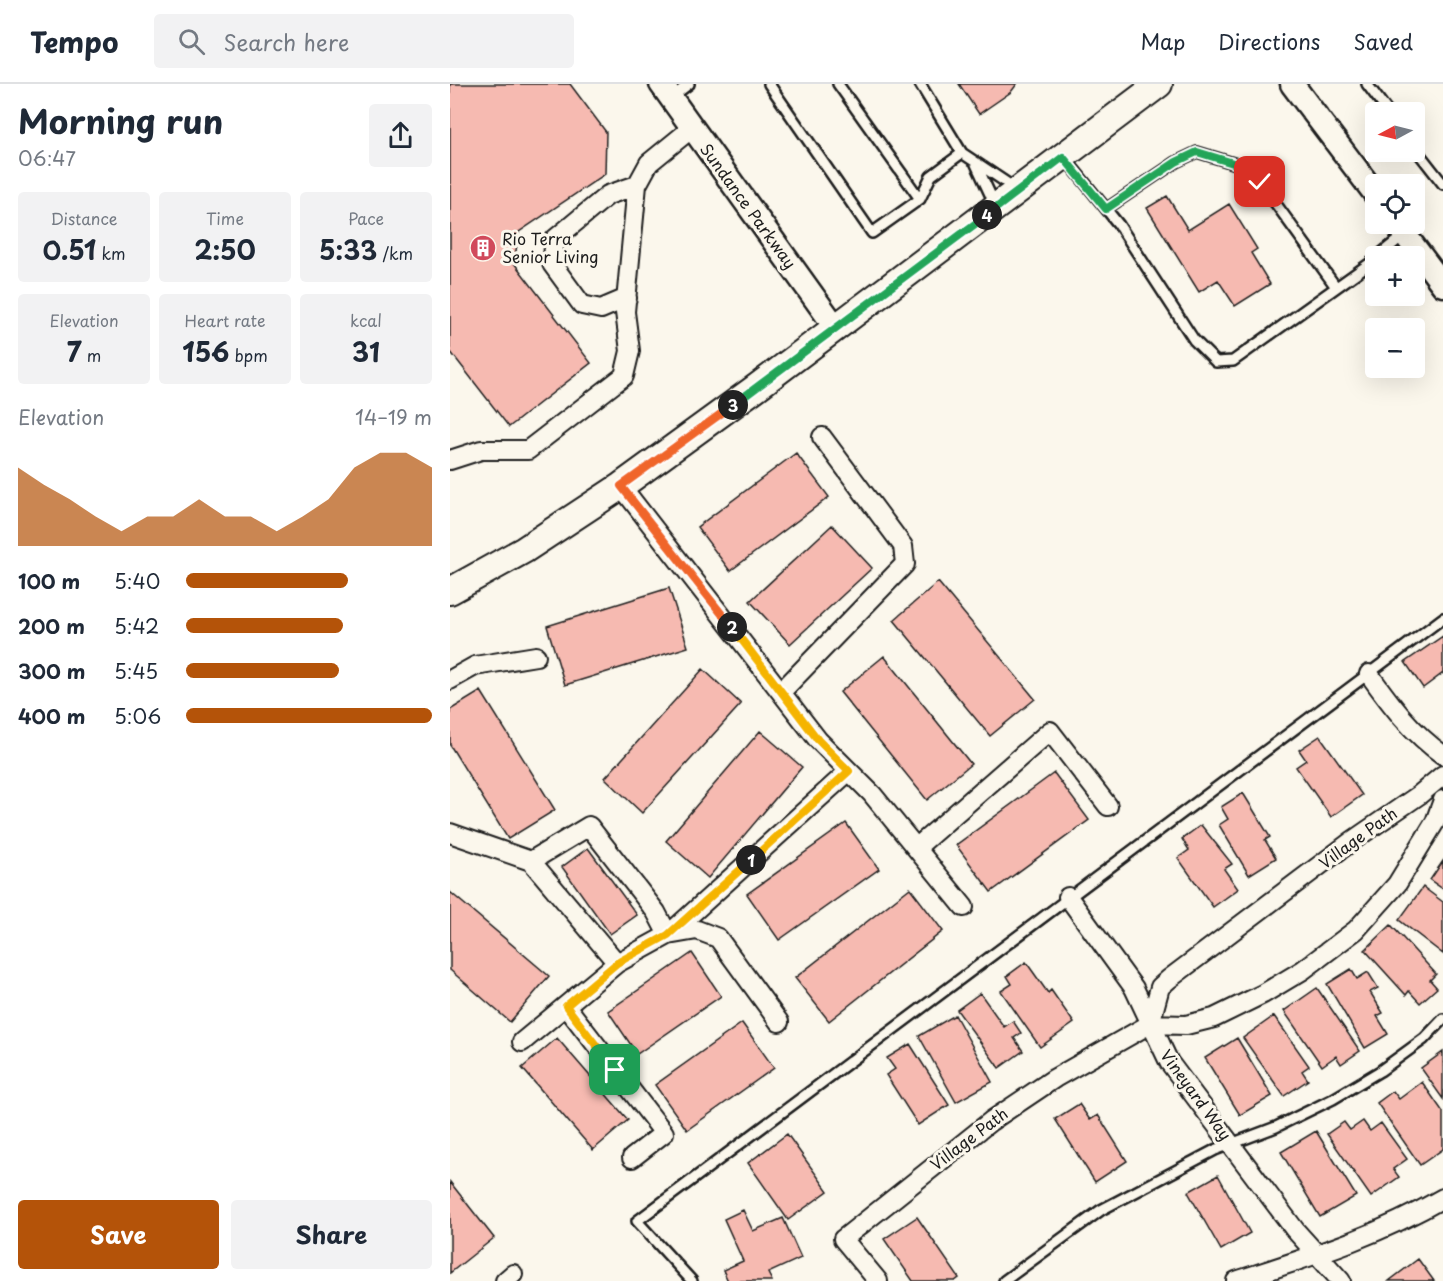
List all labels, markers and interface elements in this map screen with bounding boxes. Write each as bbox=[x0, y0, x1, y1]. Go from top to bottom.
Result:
search box bbox=[154, 14, 574, 68]
text: Tempo bbox=[30, 20, 118, 63]
icon: search bbox=[175, 25, 208, 58]
text: Search here bbox=[223, 25, 349, 58]
text: Map bbox=[1140, 25, 1185, 57]
text: Directions bbox=[1218, 25, 1320, 57]
text: Saved bbox=[1353, 25, 1413, 57]
text: Morning run bbox=[18, 95, 223, 145]
north arrow bbox=[1365, 102, 1425, 162]
map controls bbox=[1365, 102, 1425, 378]
button: share bbox=[369, 104, 432, 167]
street label: Sundance Parkway bbox=[695, 138, 803, 273]
text: 06:47 bbox=[18, 143, 76, 173]
pin bbox=[1234, 156, 1285, 207]
icon: check bbox=[1243, 165, 1276, 198]
button: locate bbox=[1365, 174, 1425, 234]
pin: 4 bbox=[972, 200, 1002, 230]
text: 4 bbox=[982, 203, 992, 227]
text: Distance bbox=[50, 206, 118, 230]
text: Time bbox=[206, 206, 244, 230]
text: Pace bbox=[348, 206, 384, 230]
place label: Rio Terra Senior Living bbox=[502, 226, 599, 268]
text: 0.51 bbox=[43, 230, 96, 269]
text: 2:50 bbox=[194, 230, 256, 269]
text: 5:33 bbox=[319, 230, 377, 269]
building icon: Rio Terra Senior Living bbox=[468, 233, 498, 263]
text: km bbox=[96, 241, 125, 265]
text: /km bbox=[377, 241, 413, 265]
button: + bbox=[1365, 246, 1425, 306]
text: Elevation bbox=[49, 308, 119, 332]
text: Heart rate bbox=[185, 308, 265, 332]
text: kcal bbox=[350, 308, 382, 332]
button: − bbox=[1365, 318, 1425, 378]
text: 7 bbox=[67, 332, 82, 371]
text: 156 bbox=[182, 332, 229, 371]
text: 31 bbox=[352, 332, 380, 371]
text: m bbox=[82, 343, 101, 367]
text: bpm bbox=[229, 343, 268, 367]
pin: 3 bbox=[718, 390, 748, 420]
text: 3 bbox=[728, 393, 738, 417]
text: Elevation bbox=[18, 402, 104, 432]
text: 14–19 m bbox=[355, 402, 432, 432]
text: 100 m bbox=[18, 566, 80, 596]
text: 5:40 bbox=[114, 566, 160, 596]
text: 200 m bbox=[18, 611, 85, 641]
text: 5:42 bbox=[114, 611, 159, 641]
pin: 2 bbox=[717, 612, 747, 642]
text: 2 bbox=[726, 615, 738, 639]
text: 300 m bbox=[18, 656, 86, 686]
text: 5:45 bbox=[114, 656, 158, 686]
text: 400 m bbox=[18, 701, 86, 731]
text: 5:06 bbox=[114, 701, 161, 731]
street label: Village Path bbox=[1313, 801, 1401, 874]
pin: 1 bbox=[736, 845, 766, 875]
text: 1 bbox=[747, 848, 755, 872]
pin bbox=[589, 1044, 640, 1095]
street label: Vineyard Way bbox=[1156, 1044, 1238, 1145]
icon: arrive bbox=[598, 1053, 631, 1086]
street label: Village Path bbox=[925, 1101, 1012, 1175]
button: Save bbox=[18, 1200, 219, 1269]
button: Share bbox=[231, 1200, 432, 1269]

